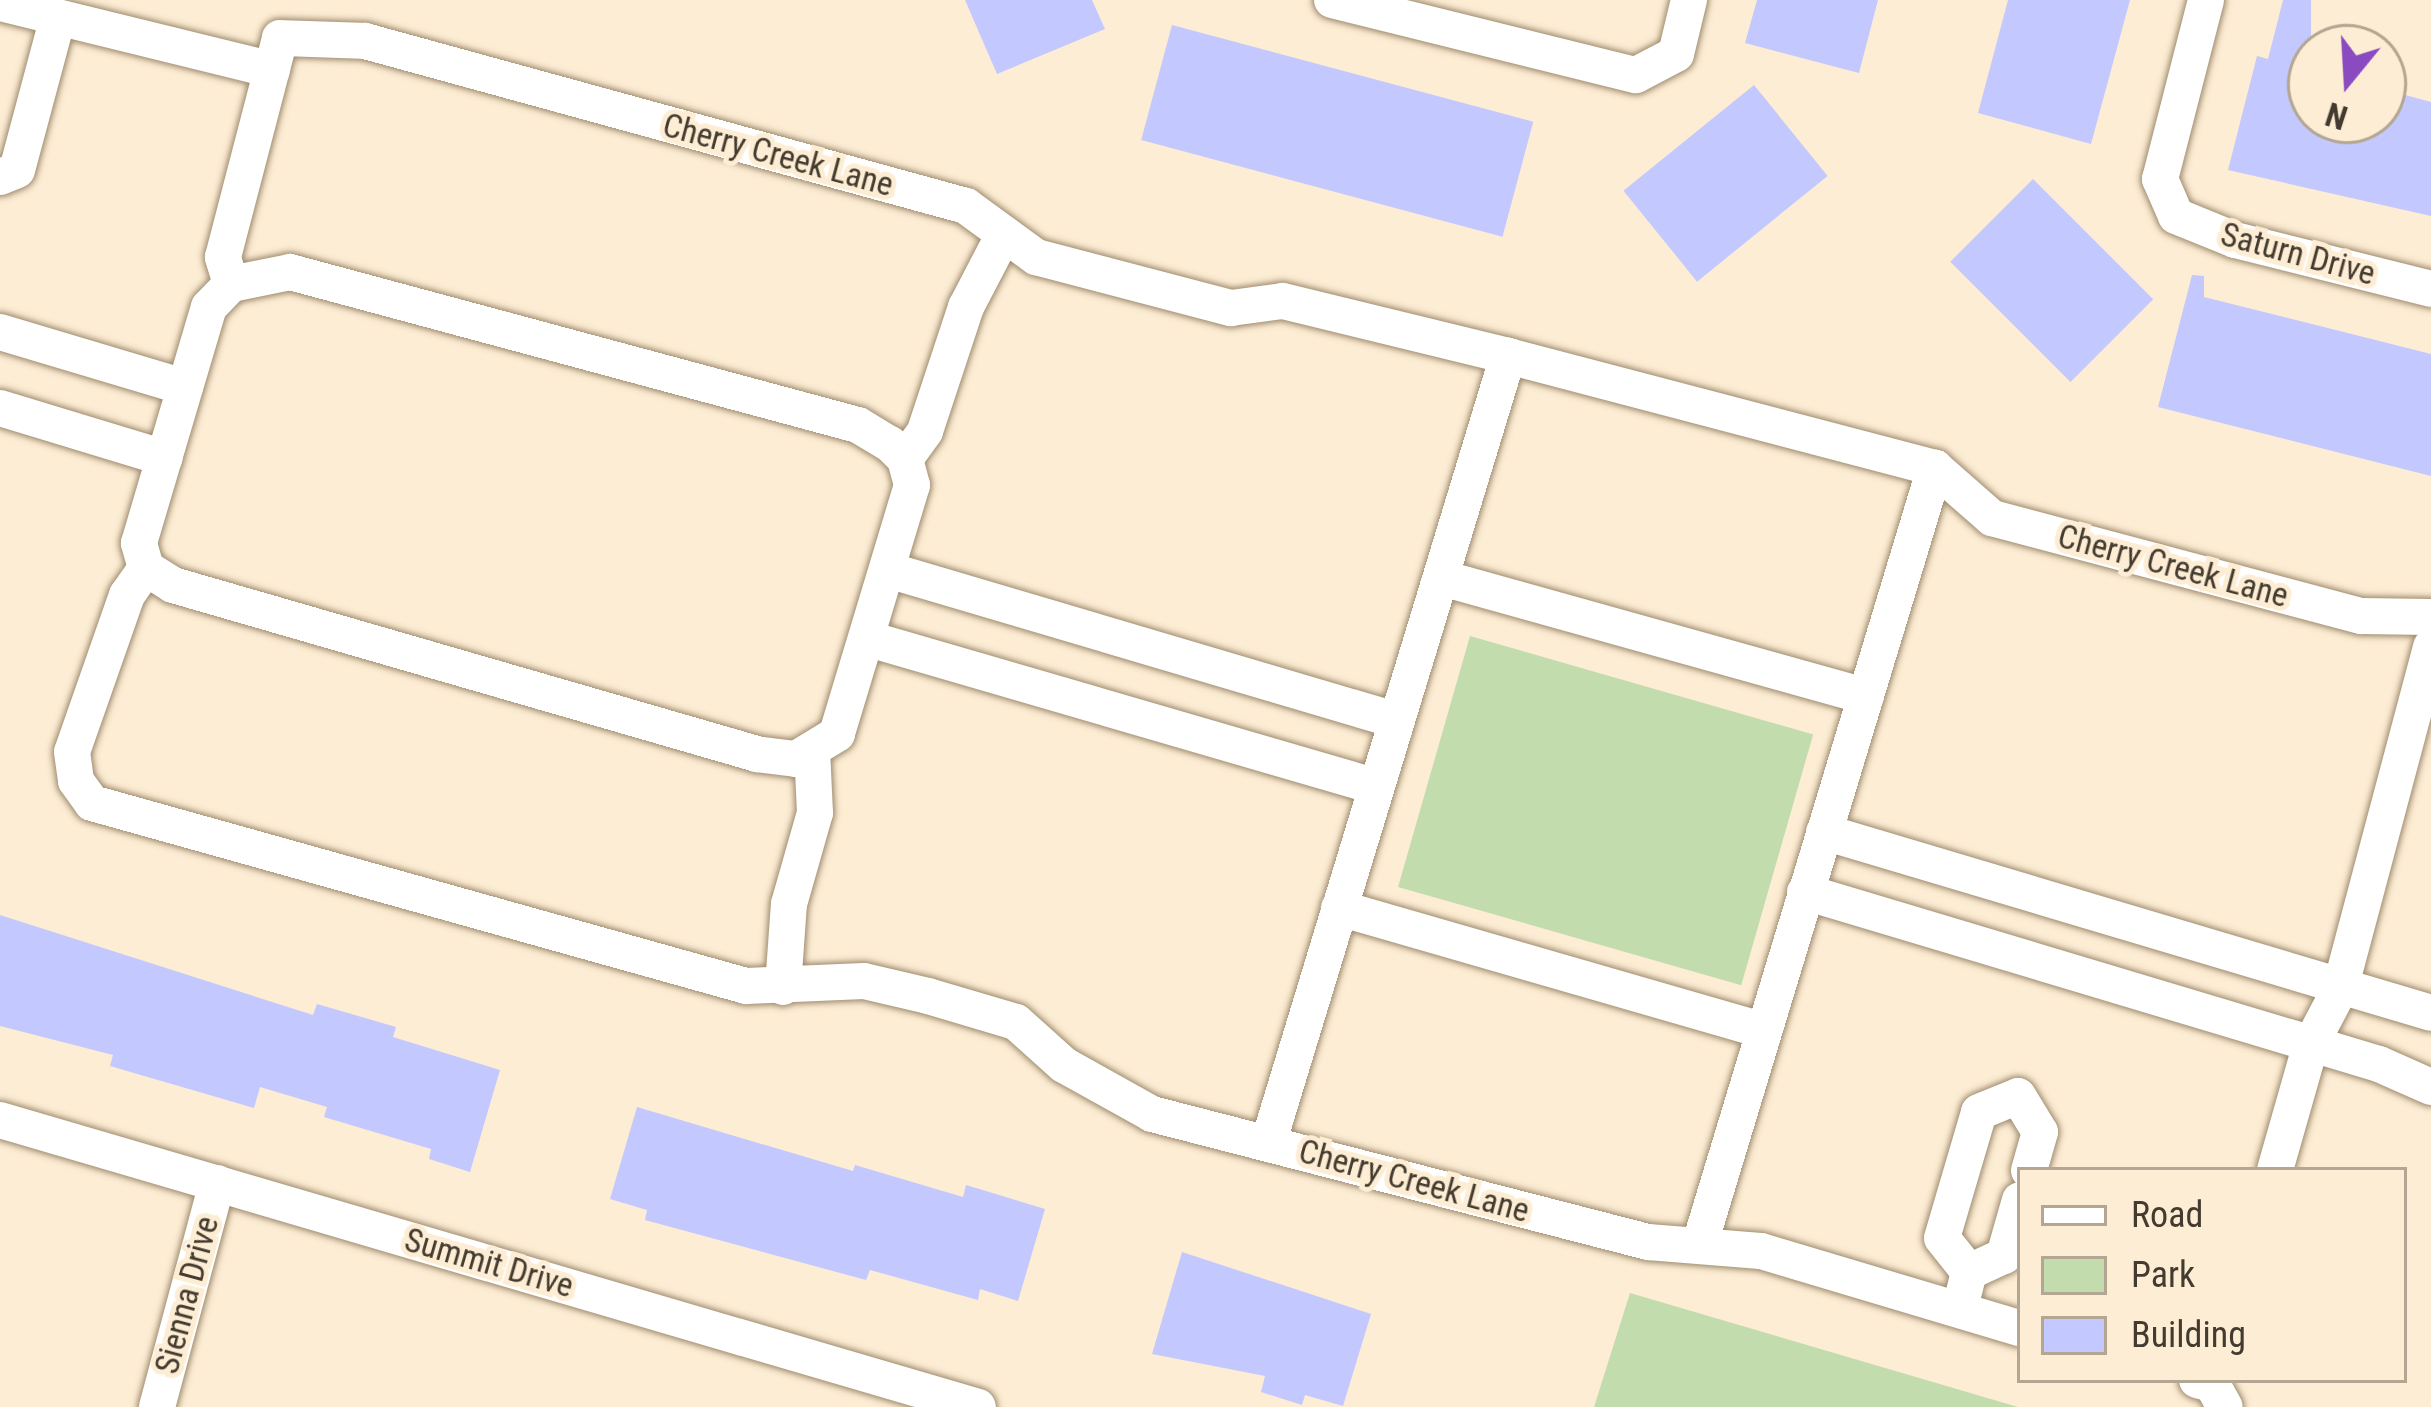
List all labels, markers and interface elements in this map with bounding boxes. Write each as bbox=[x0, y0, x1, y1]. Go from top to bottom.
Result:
north arrow bbox=[2287, 24, 2407, 144]
text: N bbox=[2321, 94, 2352, 138]
street label: Cherry Creek Lane bbox=[659, 105, 897, 205]
street label: Saturn Drive bbox=[2217, 214, 2379, 294]
street label: Cherry Creek Lane bbox=[2054, 516, 2292, 616]
street label: Cherry Creek Lane bbox=[1295, 1131, 1533, 1231]
legend bbox=[2017, 1167, 2407, 1383]
text: Road bbox=[2131, 1194, 2203, 1236]
street label: Sienna Drive bbox=[147, 1212, 227, 1378]
street label: Summit Drive bbox=[400, 1220, 578, 1306]
text: Park bbox=[2131, 1254, 2195, 1296]
text: Building bbox=[2131, 1314, 2246, 1356]

